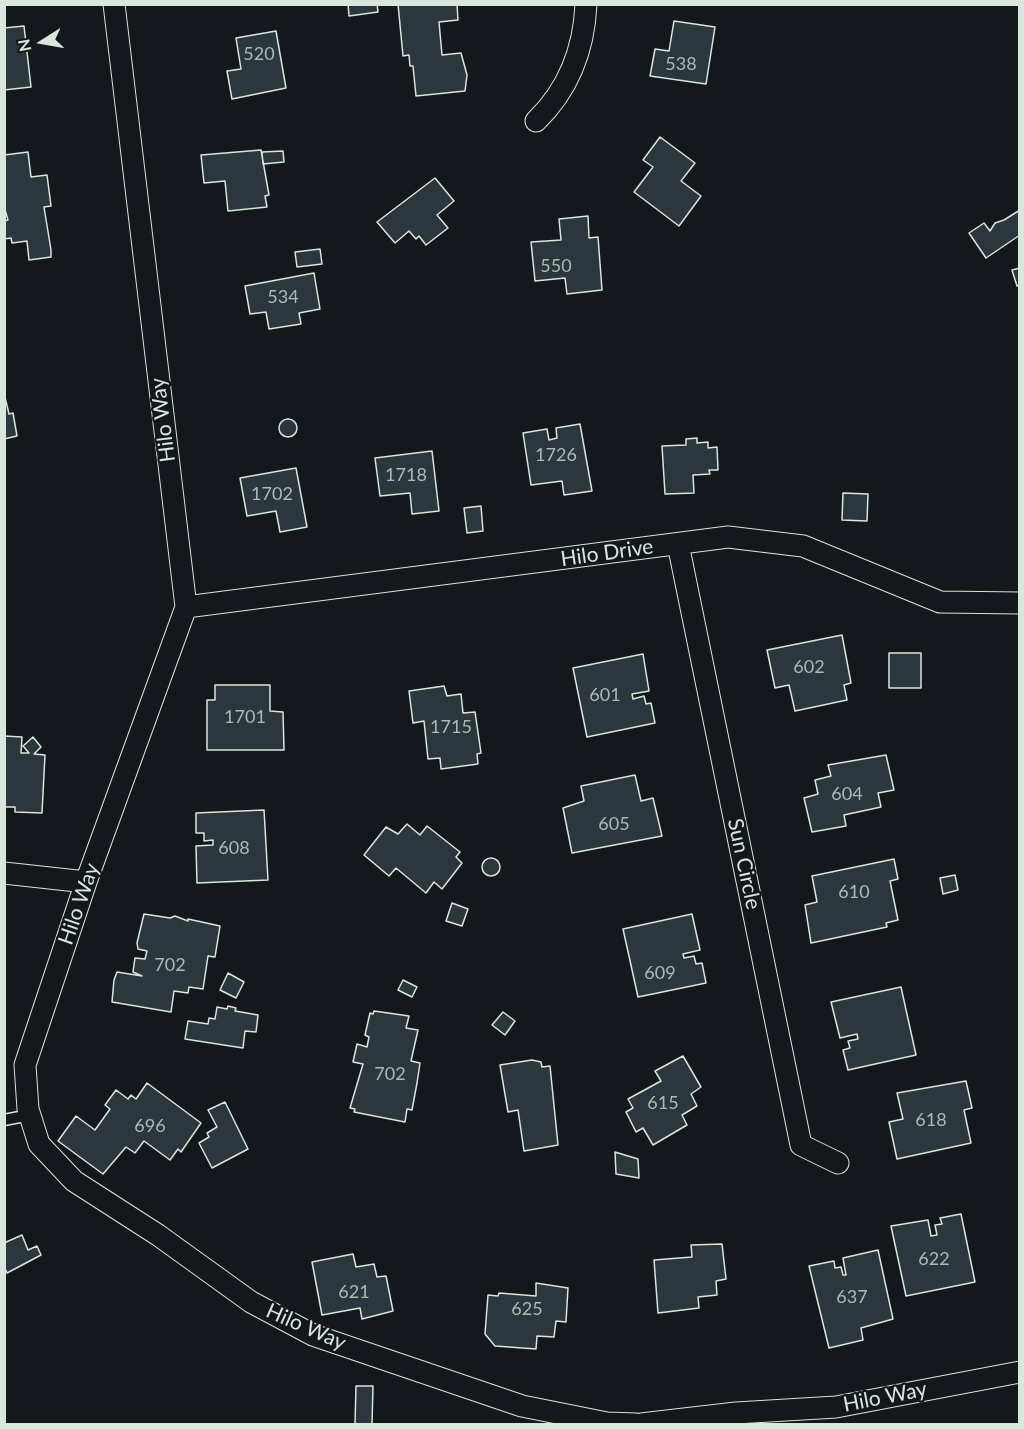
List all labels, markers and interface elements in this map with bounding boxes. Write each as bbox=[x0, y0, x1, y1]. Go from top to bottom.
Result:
north arrow bbox=[12, 12, 72, 72]
text: N bbox=[13, 38, 34, 53]
house number: 520 bbox=[243, 43, 275, 65]
house number: 538 bbox=[665, 53, 697, 75]
house number: 550 bbox=[540, 255, 572, 277]
house number: 534 bbox=[267, 286, 299, 308]
street label: Hilo Way bbox=[145, 376, 181, 464]
house number: 1726 bbox=[535, 444, 577, 466]
house number: 1718 bbox=[385, 464, 427, 486]
house number: 1702 bbox=[251, 483, 293, 505]
street label: Hilo Drive bbox=[559, 534, 655, 572]
house number: 602 bbox=[793, 656, 825, 678]
house number: 601 bbox=[589, 684, 621, 706]
house number: 1701 bbox=[224, 706, 266, 728]
house number: 1715 bbox=[430, 716, 472, 738]
house number: 604 bbox=[831, 783, 863, 805]
house number: 605 bbox=[598, 813, 630, 835]
street label: Sun Circle bbox=[722, 816, 766, 912]
house number: 608 bbox=[218, 837, 250, 859]
street label: Hilo Way bbox=[53, 860, 105, 948]
house number: 610 bbox=[838, 881, 870, 903]
house number: 702 bbox=[154, 954, 186, 976]
house number: 609 bbox=[644, 962, 676, 984]
house number: 702 bbox=[374, 1063, 406, 1085]
house number: 615 bbox=[647, 1092, 679, 1114]
house number: 618 bbox=[915, 1109, 947, 1131]
house number: 696 bbox=[134, 1115, 166, 1137]
house number: 622 bbox=[918, 1248, 950, 1270]
house number: 621 bbox=[338, 1281, 370, 1303]
house number: 637 bbox=[836, 1286, 868, 1308]
street label: Hilo Way bbox=[262, 1298, 350, 1356]
house number: 625 bbox=[511, 1298, 543, 1320]
street label: Hilo Way bbox=[841, 1377, 929, 1417]

